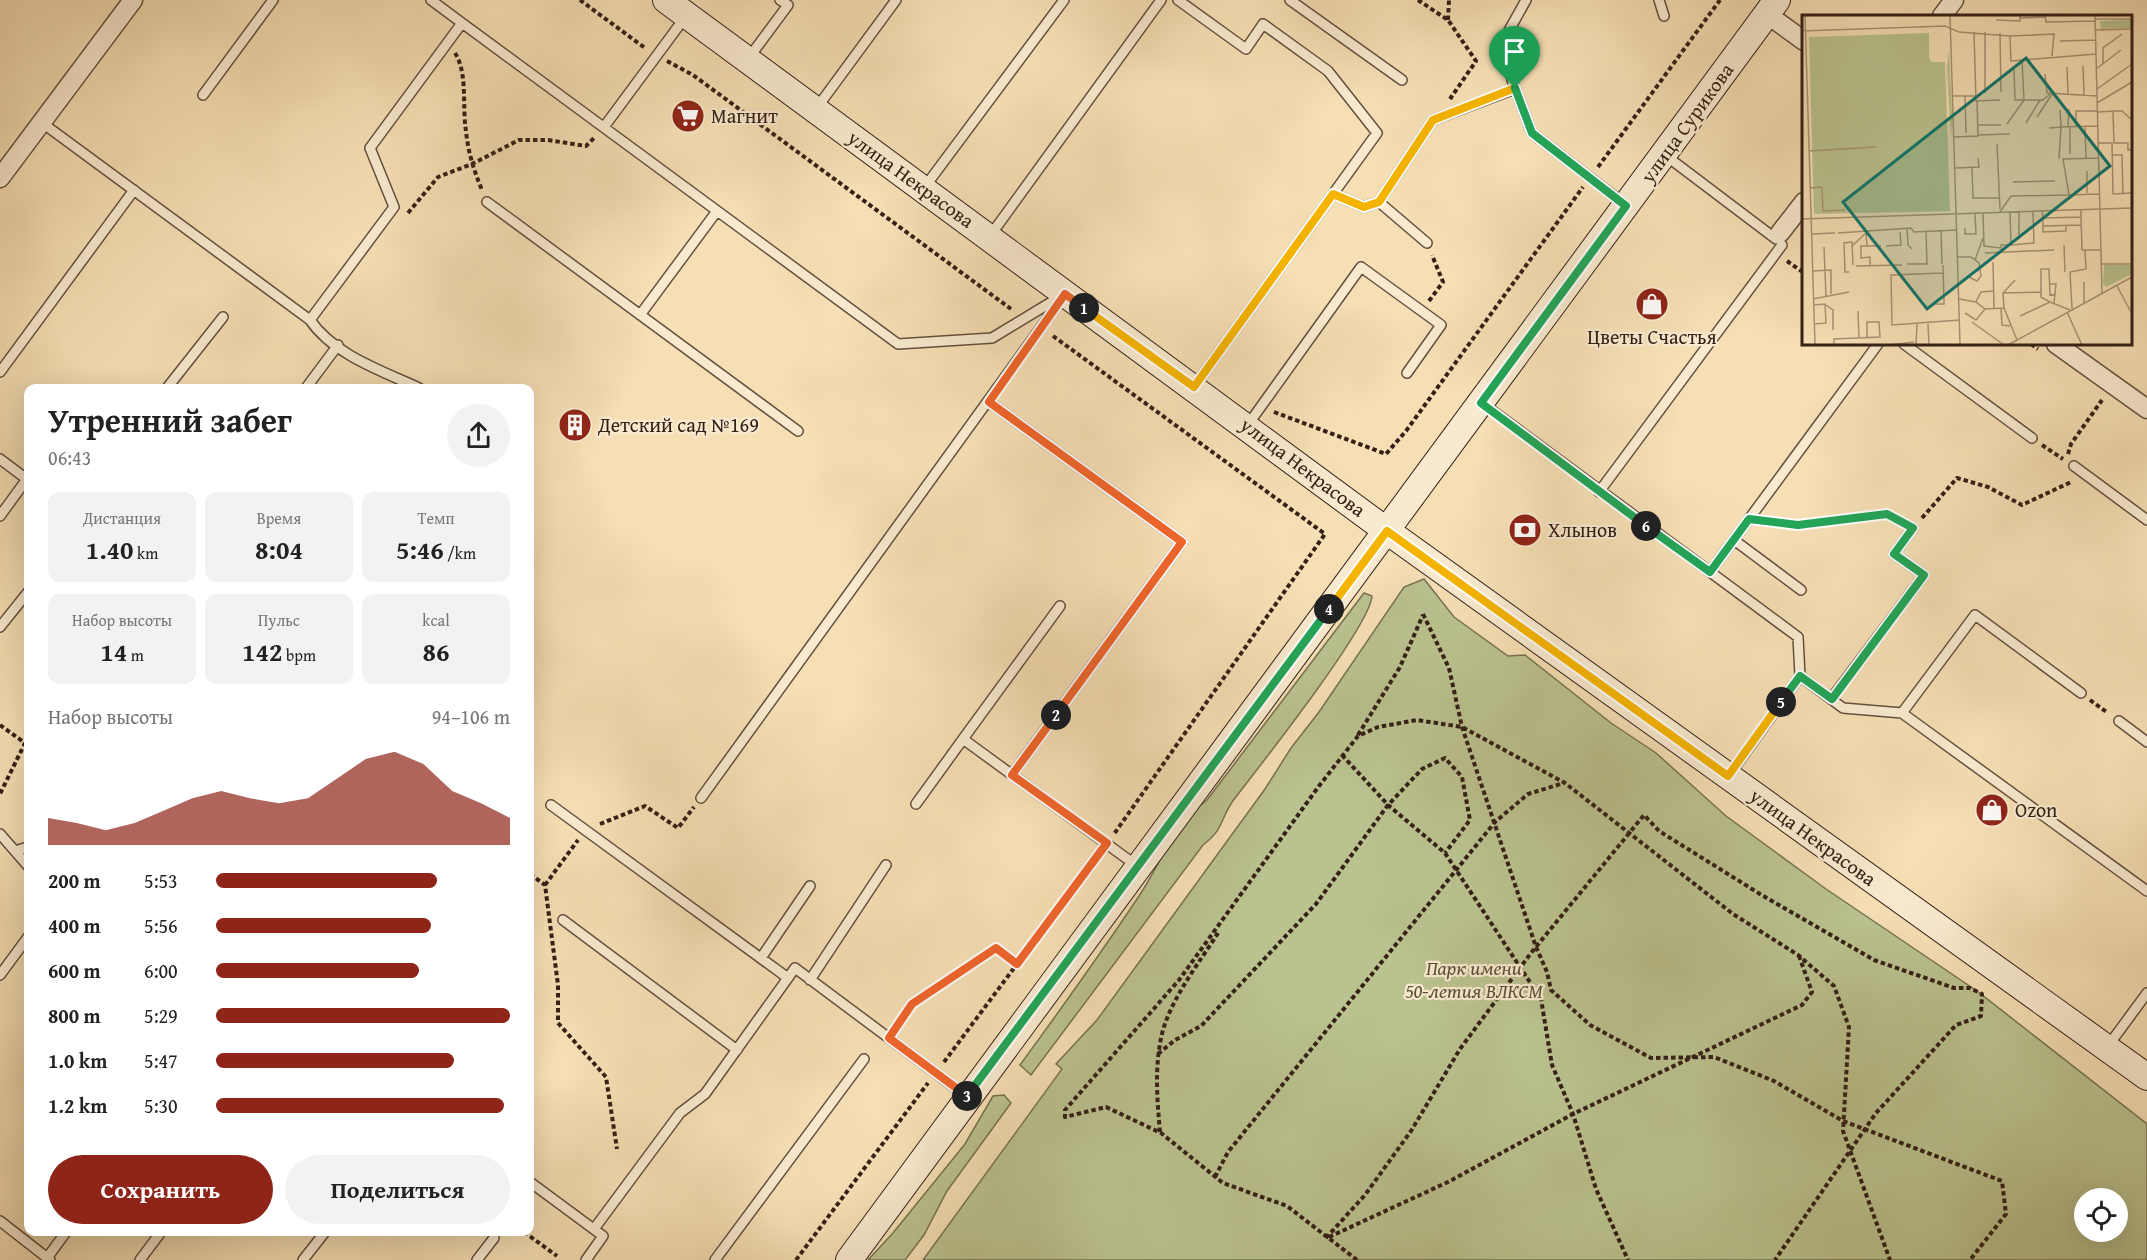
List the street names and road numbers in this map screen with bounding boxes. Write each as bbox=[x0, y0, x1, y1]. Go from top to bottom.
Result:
street label: улица Сурикова bbox=[1633, 56, 1740, 190]
street label: улица Некрасова bbox=[841, 122, 981, 235]
street label: улица Некрасова bbox=[1234, 409, 1372, 524]
street label: улица Некрасова bbox=[1743, 780, 1883, 893]

